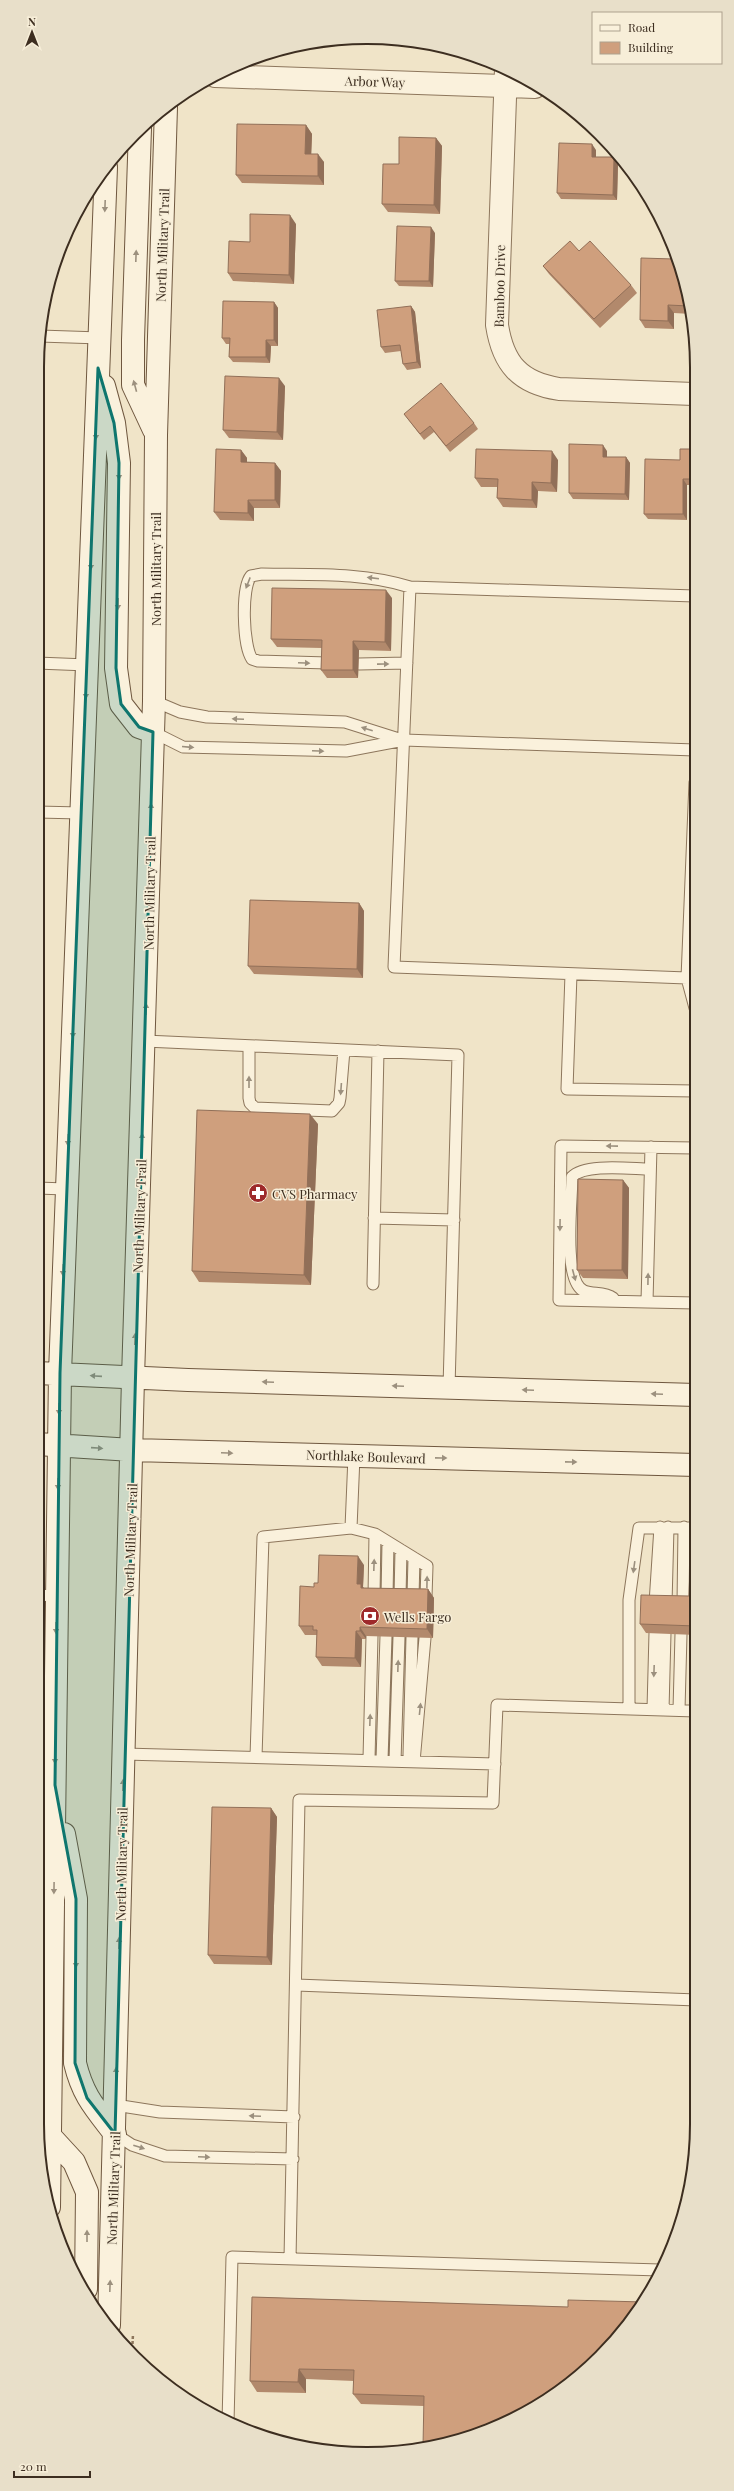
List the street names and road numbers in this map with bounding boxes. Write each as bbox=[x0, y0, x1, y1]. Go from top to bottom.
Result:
street label: Arbor Way bbox=[343, 71, 406, 91]
street label: North Military Trail bbox=[152, 188, 172, 302]
street label: Bamboo Drive bbox=[490, 244, 508, 328]
street label: North Military Trail bbox=[147, 512, 164, 626]
street label: North Military Trail bbox=[140, 836, 158, 950]
street label: North Military Trail bbox=[129, 1159, 149, 1273]
street label: Northlake Boulevard bbox=[306, 1445, 427, 1467]
street label: North Military Trail bbox=[120, 1483, 140, 1597]
street label: North Military Trail bbox=[112, 1807, 130, 1921]
street label: North Military Trail bbox=[103, 2131, 123, 2245]

